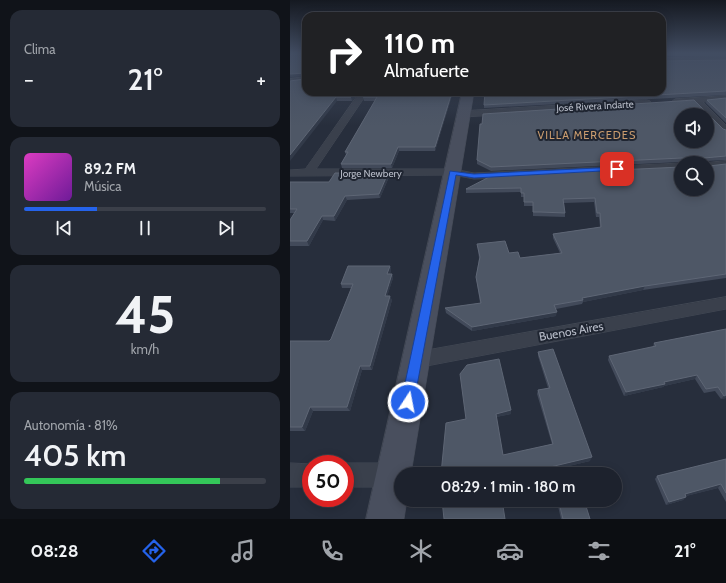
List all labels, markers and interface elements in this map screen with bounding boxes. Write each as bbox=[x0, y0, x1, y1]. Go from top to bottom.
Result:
text: 110 m bbox=[384, 26, 455, 60]
icon: right bbox=[318, 28, 370, 80]
text: Clima bbox=[24, 41, 55, 57]
text: Almafuerte bbox=[384, 60, 469, 82]
text: 21° bbox=[127, 61, 163, 98]
text: − bbox=[24, 66, 34, 93]
text: + bbox=[256, 66, 266, 93]
street label: José Rivera Indarte bbox=[555, 97, 634, 115]
map controls bbox=[674, 108, 714, 196]
button: sound bbox=[674, 108, 714, 148]
district label: VILLA MERCEDES bbox=[538, 128, 636, 142]
pin bbox=[600, 152, 634, 186]
button: search bbox=[674, 156, 714, 196]
icon: arrive bbox=[606, 158, 628, 180]
text: 89.2 FM bbox=[84, 160, 136, 178]
street label: Jorge Newbery bbox=[339, 167, 402, 180]
text: Música bbox=[84, 178, 122, 194]
icon: previous bbox=[53, 217, 75, 239]
icon: pause bbox=[134, 217, 156, 239]
icon: next bbox=[215, 217, 237, 239]
text: 45 bbox=[115, 283, 175, 346]
street label: Buenos Aires bbox=[538, 318, 604, 344]
text: km/h bbox=[131, 341, 159, 357]
position arrow bbox=[387, 381, 429, 423]
text: Autonomía · 81% bbox=[24, 417, 118, 433]
text: 405 km bbox=[24, 437, 126, 474]
speed limit sign: 50 bbox=[302, 455, 354, 507]
text: 08:29 · 1 min · 180 m bbox=[441, 478, 575, 496]
icon: directions bbox=[140, 537, 168, 565]
icon: music bbox=[229, 537, 257, 565]
icon: phone bbox=[318, 537, 346, 565]
icon: climate bbox=[407, 537, 435, 565]
icon: car bbox=[496, 537, 524, 565]
icon: filters bbox=[585, 537, 613, 565]
text: 08:28 bbox=[31, 540, 79, 562]
text: 21° bbox=[674, 540, 695, 562]

